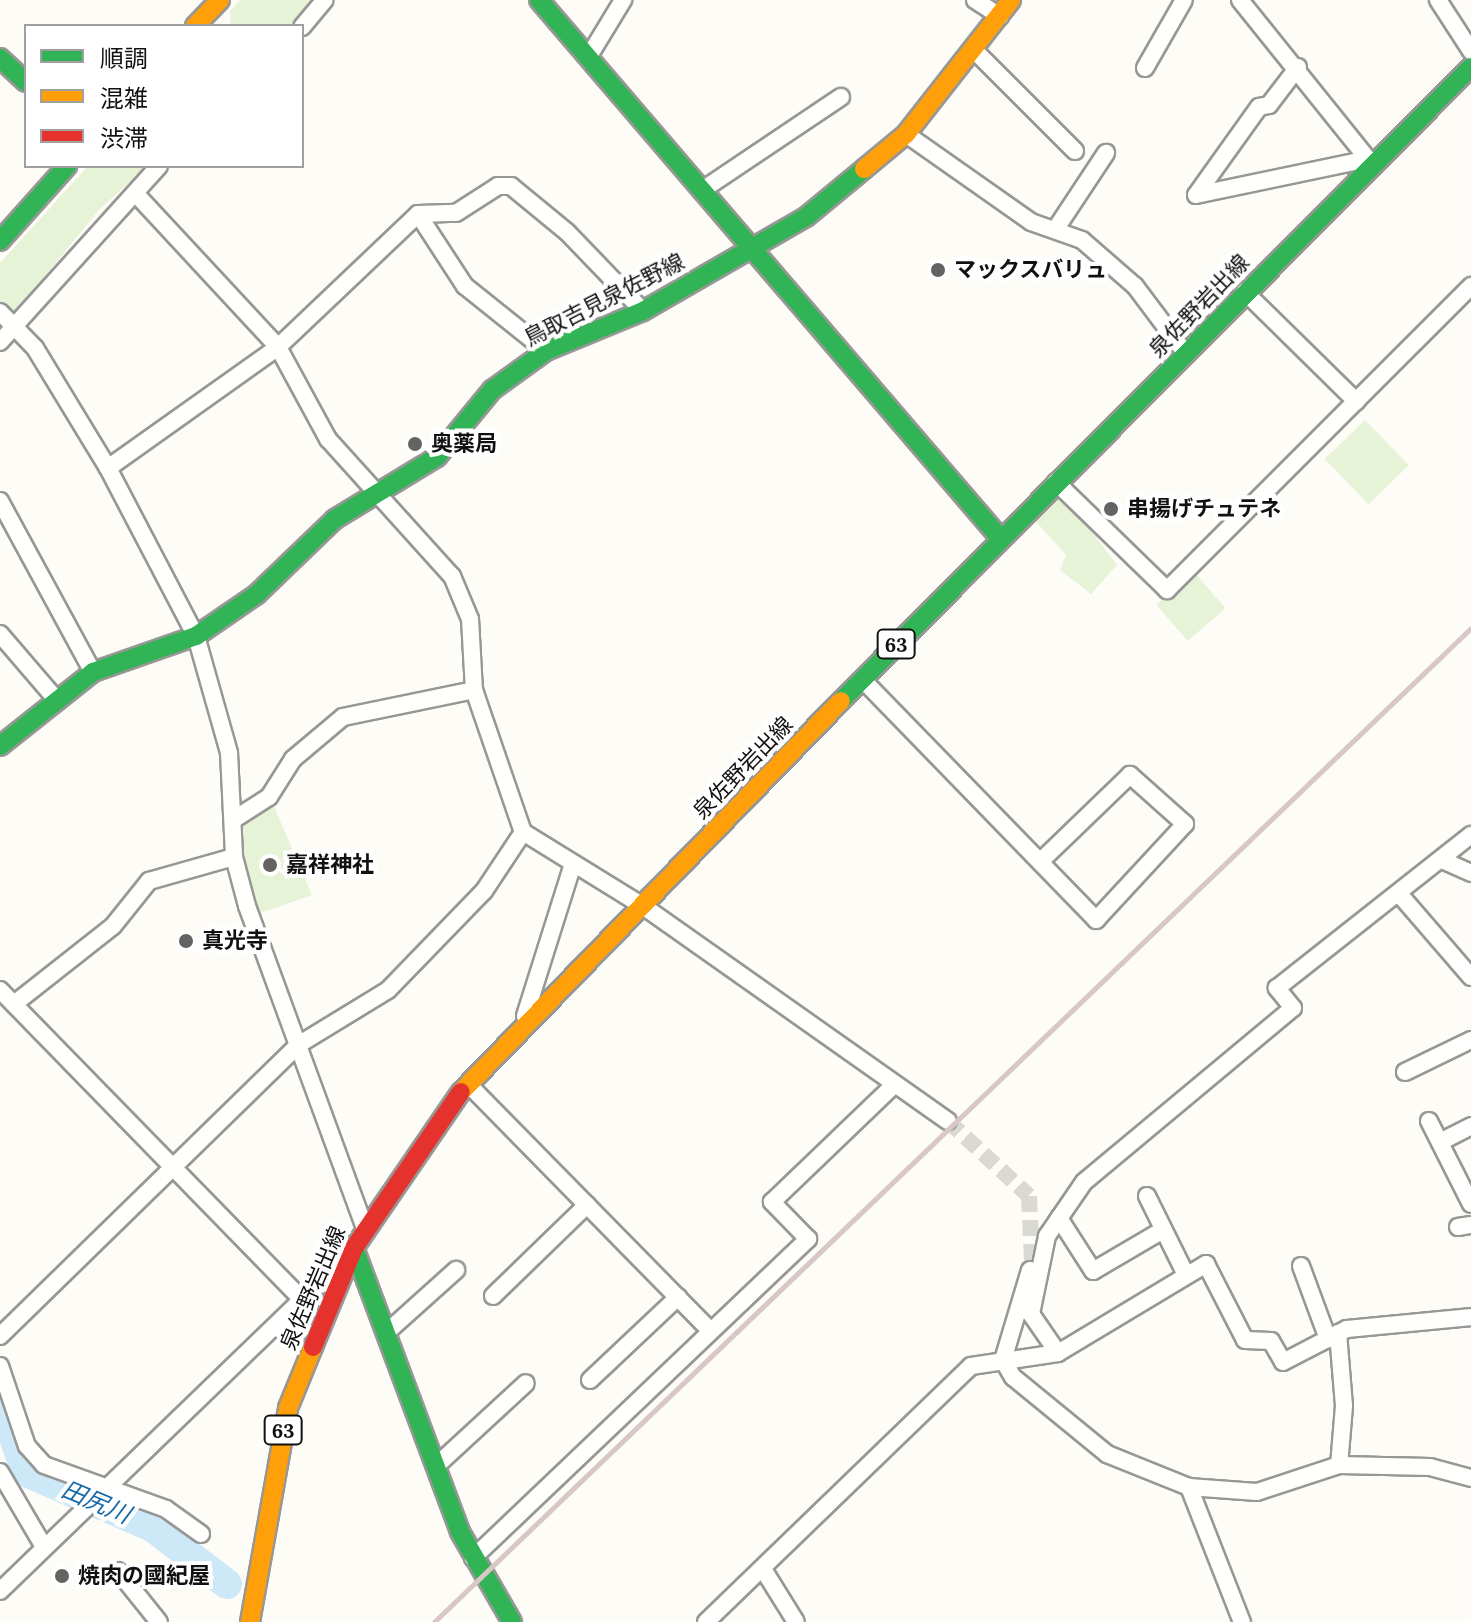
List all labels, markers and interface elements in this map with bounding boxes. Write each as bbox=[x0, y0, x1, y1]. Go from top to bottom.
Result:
legend bbox=[24, 24, 304, 168]
text: 順調 bbox=[100, 43, 148, 74]
text: 混雑 bbox=[100, 83, 148, 114]
text: 渋滞 bbox=[100, 123, 148, 154]
street label: 鳥取吉見泉佐野線 bbox=[520, 248, 688, 352]
street label: 泉佐野岩出線 bbox=[1144, 249, 1254, 363]
place label: マックスバリュ bbox=[954, 257, 1108, 283]
marker: マックスバリュ bbox=[929, 261, 947, 279]
place label: 奥薬局 bbox=[431, 431, 497, 457]
marker: 奥薬局 bbox=[406, 435, 424, 453]
place label: 串揚げチュテネ bbox=[1127, 496, 1281, 522]
marker: 串揚げチュテネ bbox=[1102, 500, 1120, 518]
road number: 63 bbox=[876, 628, 916, 660]
street label: 泉佐野岩出線 bbox=[688, 711, 798, 825]
place label: 嘉祥神社 bbox=[286, 852, 374, 878]
marker: 嘉祥神社 bbox=[261, 856, 279, 874]
place label: 真光寺 bbox=[202, 928, 268, 954]
marker: 真光寺 bbox=[177, 932, 195, 950]
street label: 泉佐野岩出線 bbox=[275, 1222, 351, 1354]
road number: 63 bbox=[263, 1414, 303, 1446]
water label: 田尻川 bbox=[57, 1475, 135, 1529]
place label: 焼肉の國紀屋 bbox=[78, 1563, 210, 1589]
marker: 焼肉の國紀屋 bbox=[53, 1567, 71, 1585]

